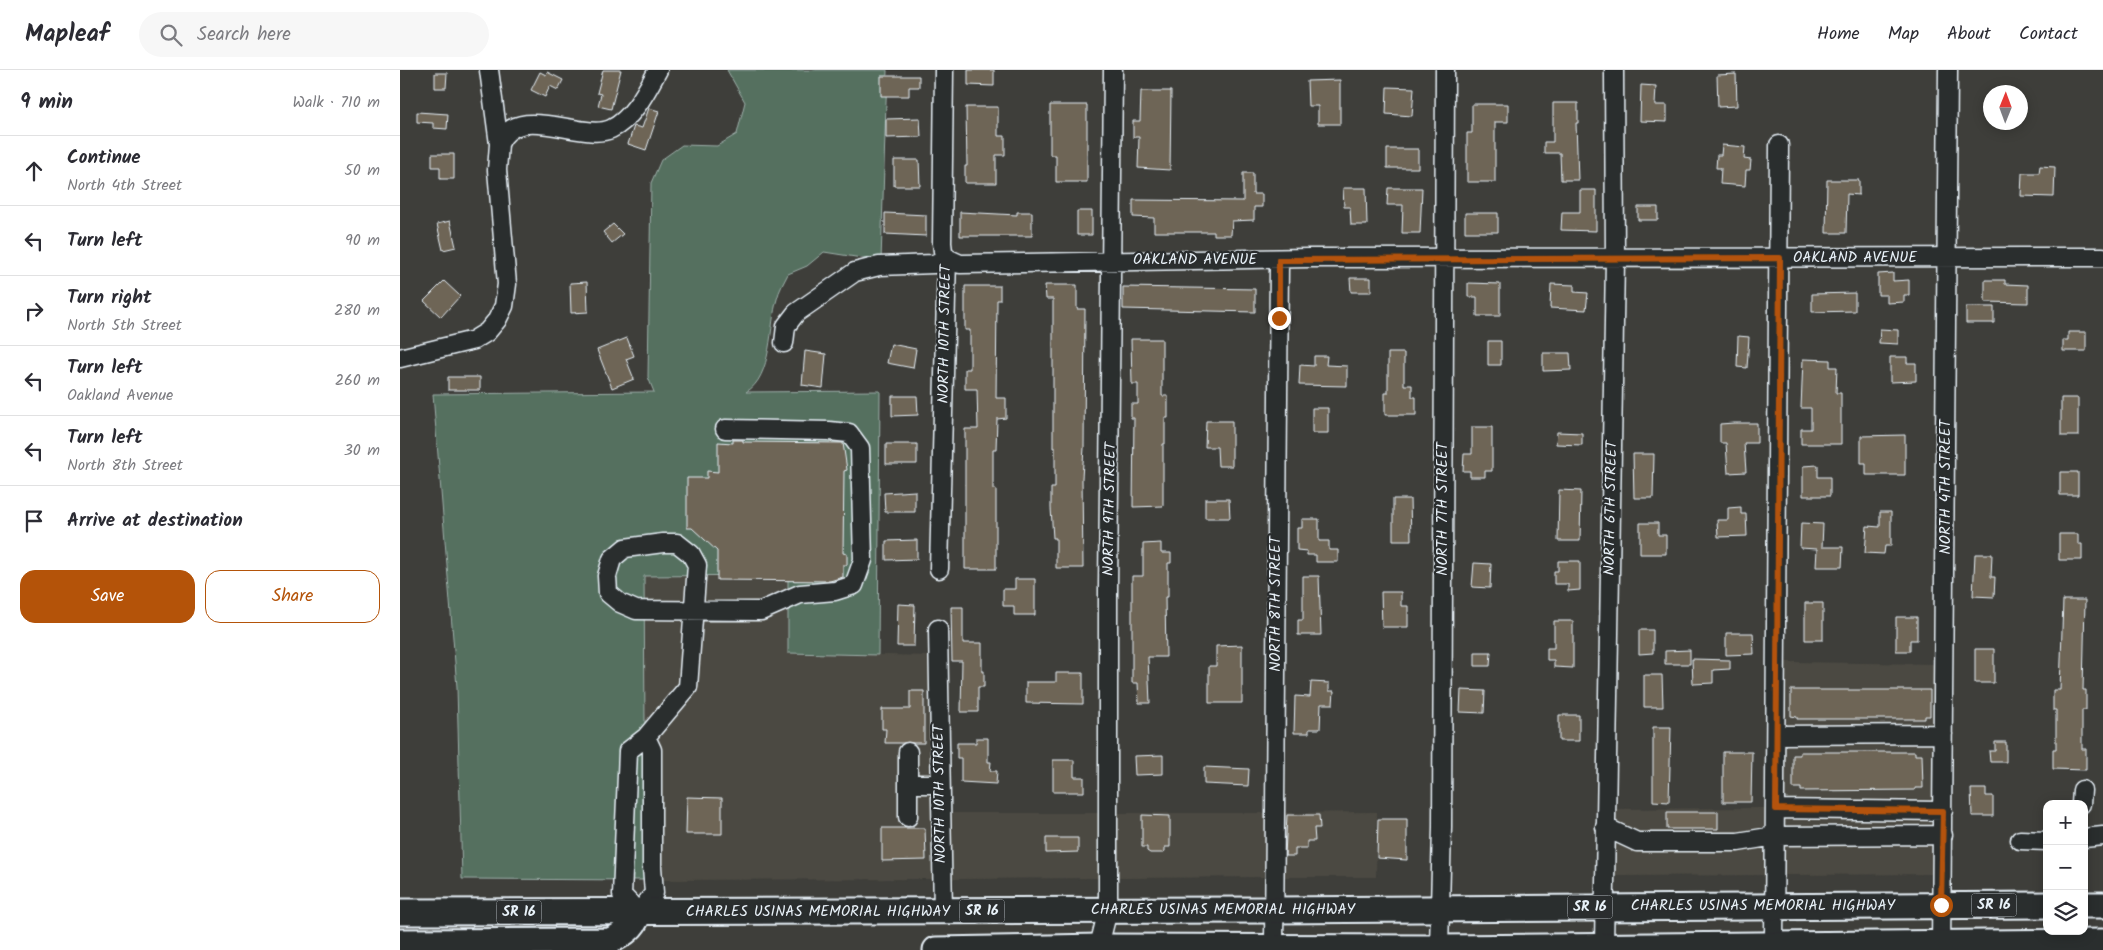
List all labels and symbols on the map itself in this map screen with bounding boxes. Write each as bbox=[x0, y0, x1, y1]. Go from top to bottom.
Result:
north arrow bbox=[1983, 85, 2028, 130]
street label: OAKLAND AVENUE bbox=[1793, 246, 1918, 270]
street label: OAKLAND AVENUE bbox=[1133, 248, 1258, 272]
street label: NORTH 10TH STREET bbox=[932, 262, 958, 404]
route end bbox=[1268, 307, 1291, 330]
street label: NORTH 4TH STREET bbox=[1934, 418, 1958, 554]
street label: NORTH 6TH STREET bbox=[1598, 438, 1624, 576]
street label: NORTH 9TH STREET bbox=[1097, 440, 1123, 576]
street label: NORTH 7TH STREET bbox=[1431, 440, 1455, 576]
street label: NORTH 8TH STREET bbox=[1264, 534, 1288, 672]
street label: NORTH 10TH STREET bbox=[927, 722, 953, 864]
street label: CHARLES USINAS MEMORIAL HIGHWAY bbox=[1631, 894, 1897, 918]
route start bbox=[1930, 894, 1953, 917]
road number: SR 16 bbox=[1972, 894, 2016, 916]
road number: SR 16 bbox=[1568, 896, 1612, 919]
street label: CHARLES USINAS MEMORIAL HIGHWAY bbox=[1091, 898, 1357, 922]
road number: SR 16 bbox=[960, 899, 1004, 922]
road number: SR 16 bbox=[496, 900, 542, 924]
street label: CHARLES USINAS MEMORIAL HIGHWAY bbox=[686, 900, 952, 924]

